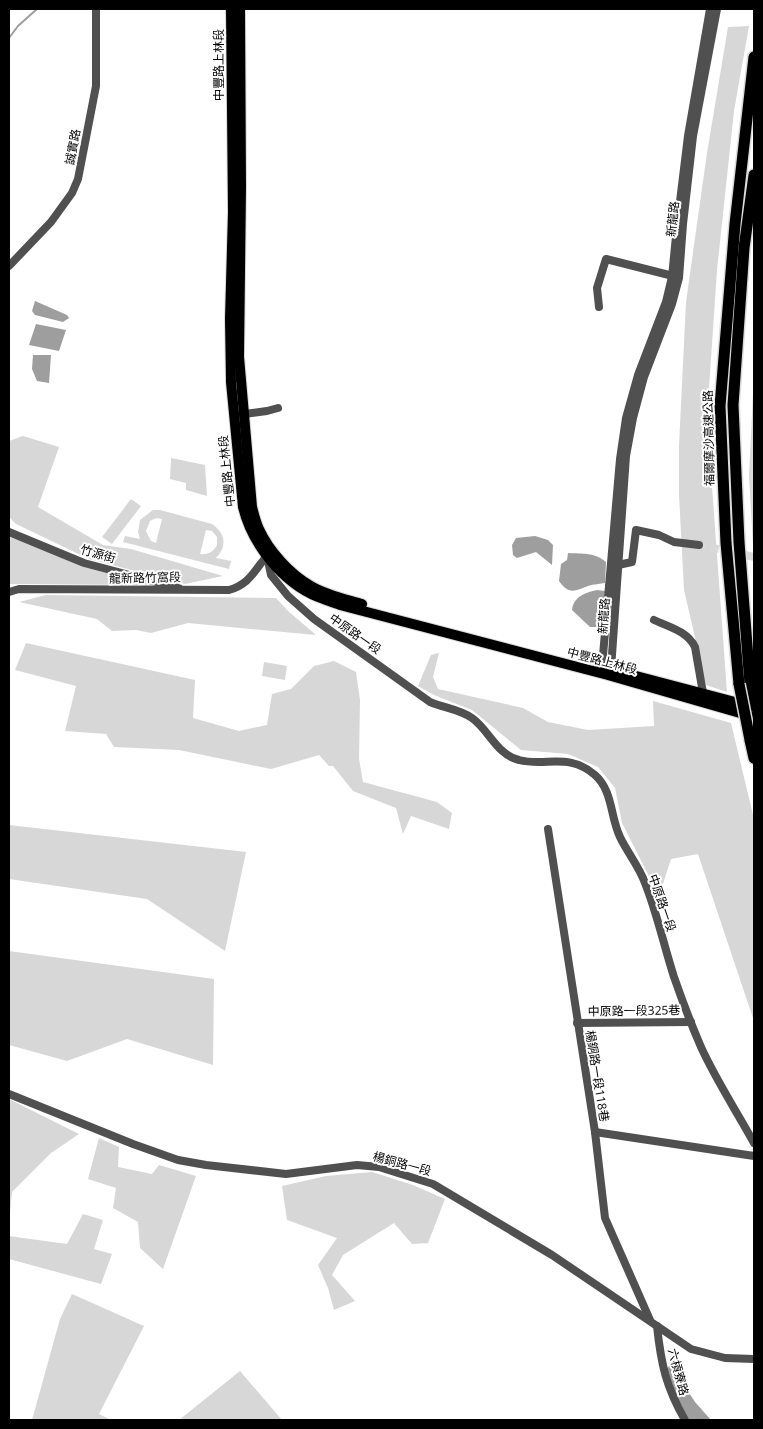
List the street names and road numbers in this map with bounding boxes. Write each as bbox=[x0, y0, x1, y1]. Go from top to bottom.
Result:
street label: 中豐路上林段 bbox=[210, 29, 227, 101]
street label: 誠實路 bbox=[61, 128, 84, 166]
street label: 新龍路 bbox=[662, 200, 683, 238]
street label: 福爾摩沙高速公路 bbox=[699, 390, 718, 486]
street label: 中豐路上林段 bbox=[214, 434, 239, 508]
street label: 竹源街 bbox=[78, 540, 118, 567]
street label: 龍新路竹窩段 bbox=[109, 568, 181, 587]
street label: 新龍路 bbox=[594, 597, 613, 635]
street label: 中原路一段 bbox=[326, 609, 385, 658]
street label: 中豐路上林段 bbox=[565, 643, 639, 678]
street label: 中原路一段 bbox=[645, 872, 680, 934]
street label: 中原路一段325巷 bbox=[588, 1001, 680, 1020]
street label: 楊銅路一段118巷 bbox=[582, 1029, 613, 1123]
street label: 楊銅路一段 bbox=[371, 1148, 433, 1179]
street label: 六槓寮路 bbox=[664, 1346, 693, 1397]

